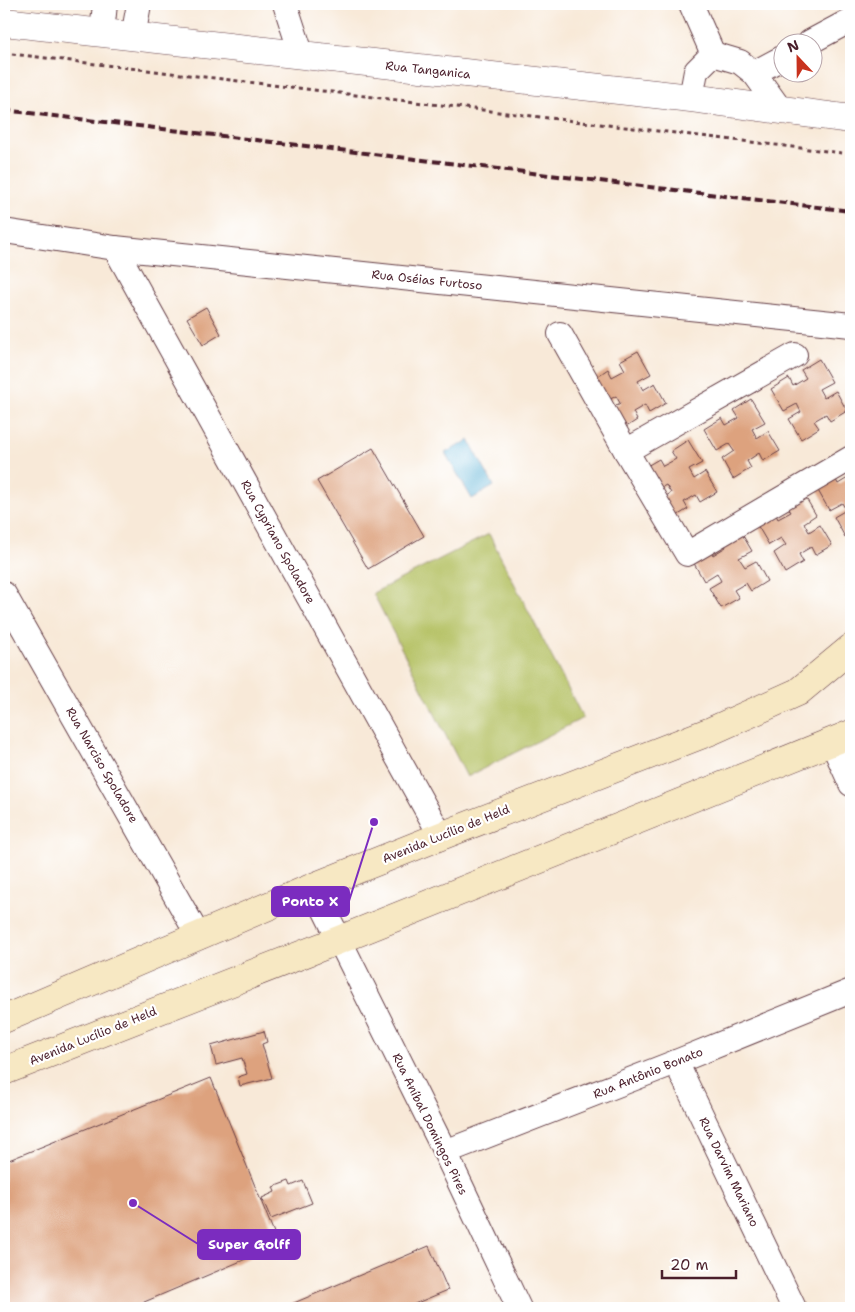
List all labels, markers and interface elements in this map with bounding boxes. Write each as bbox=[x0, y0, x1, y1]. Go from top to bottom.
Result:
north arrow bbox=[772, 32, 822, 82]
text: N bbox=[785, 36, 802, 56]
street label: Rua Tanganica bbox=[385, 58, 472, 82]
street label: Rua Oséias Furtoso bbox=[371, 266, 483, 294]
street label: Rua Cypriano Spoladore bbox=[237, 477, 319, 607]
street label: Rua Narciso Spoladore bbox=[62, 704, 142, 826]
street label: Avenida Lucílio de Held bbox=[380, 801, 512, 867]
callout: Ponto X bbox=[272, 887, 349, 916]
text: Ponto X bbox=[282, 892, 338, 910]
street label: Avenida Lucílio de Held bbox=[27, 1003, 159, 1069]
street label: Rua Antônio Bonato bbox=[591, 1044, 705, 1102]
street label: Rua Aníbal Domingos Pires bbox=[389, 1051, 471, 1198]
street label: Rua Darvim Mariano bbox=[695, 1114, 763, 1230]
callout: Super Golff bbox=[198, 1230, 300, 1259]
text: Super Golff bbox=[208, 1235, 291, 1253]
scale bar bbox=[662, 1247, 736, 1279]
text: 20 m bbox=[670, 1255, 709, 1275]

